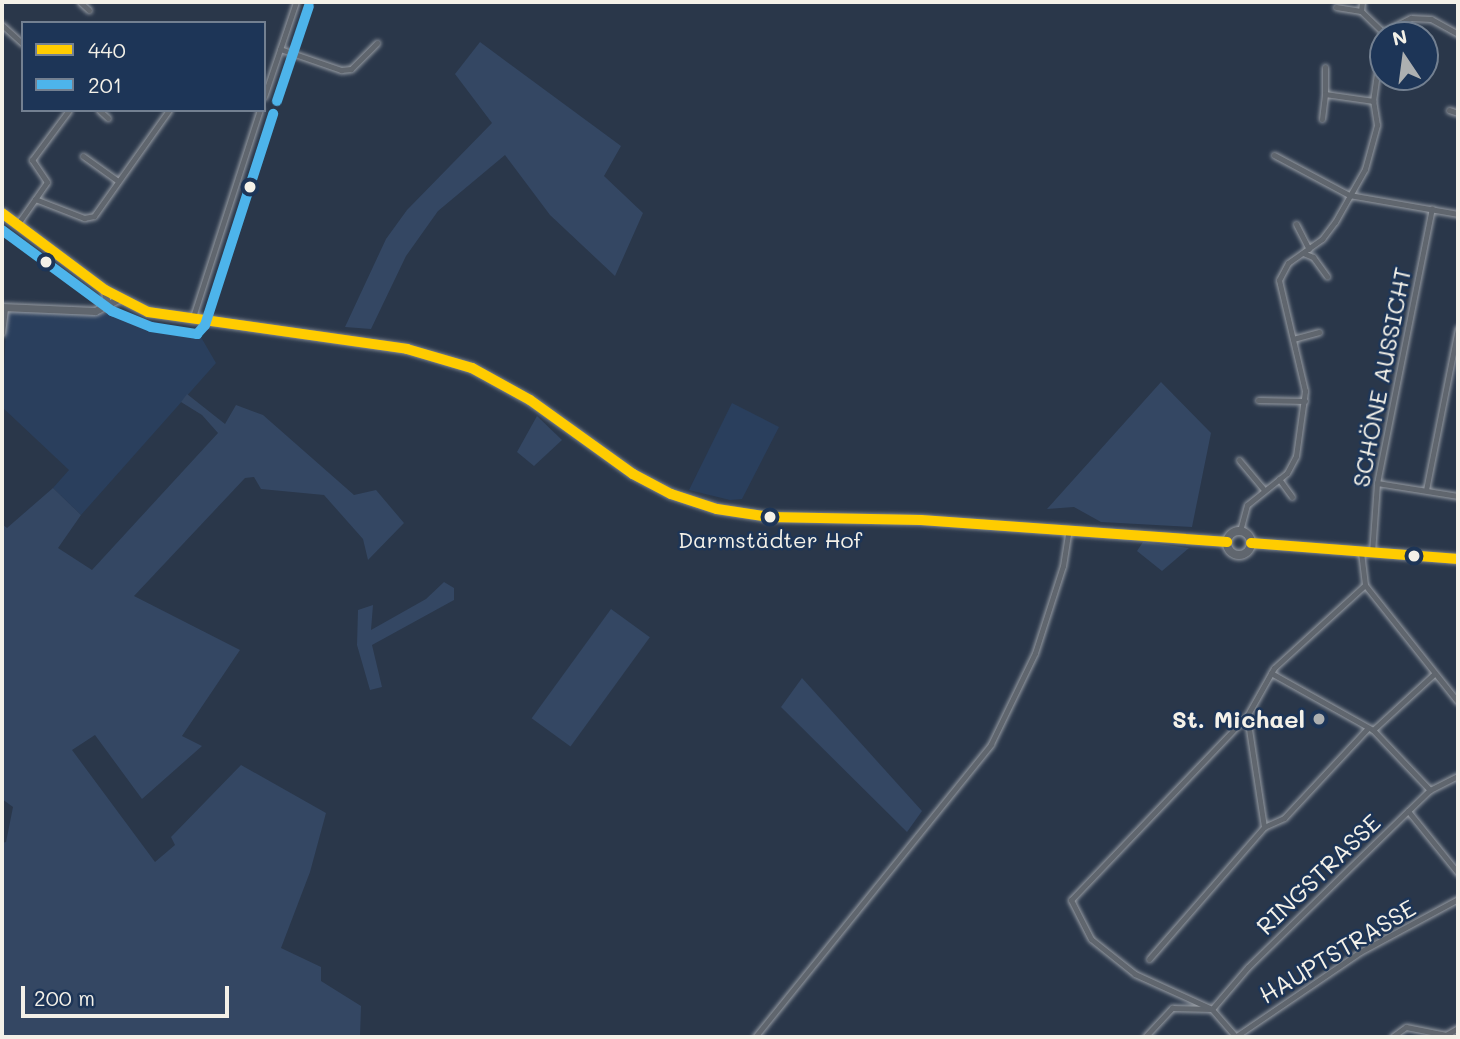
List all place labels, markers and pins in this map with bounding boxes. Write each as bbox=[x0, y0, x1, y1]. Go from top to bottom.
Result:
unlabelled marker bbox=[243, 180, 257, 194]
unlabelled marker bbox=[39, 255, 53, 269]
marker: Darmstädter Hof bbox=[763, 510, 777, 524]
place label: Darmstädter Hof bbox=[678, 527, 862, 553]
unlabelled marker bbox=[1407, 549, 1421, 563]
place label: St. Michael bbox=[1172, 705, 1305, 733]
marker: St. Michael bbox=[1311, 711, 1327, 727]

